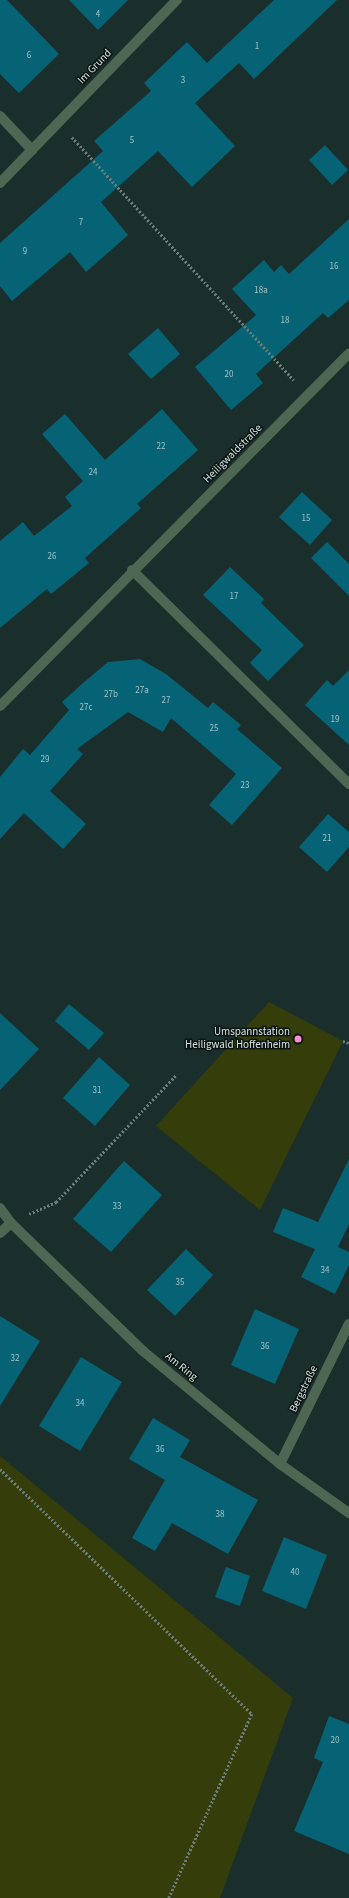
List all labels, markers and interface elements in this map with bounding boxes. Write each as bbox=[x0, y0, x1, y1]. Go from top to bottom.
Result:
house number: 4 bbox=[96, 10, 100, 20]
house number: 1 bbox=[255, 42, 259, 52]
street label: Im Grund bbox=[75, 47, 115, 87]
house number: 6 bbox=[27, 51, 31, 61]
house number: 3 bbox=[181, 76, 185, 86]
house number: 5 bbox=[130, 136, 134, 146]
house number: 7 bbox=[79, 218, 83, 228]
house number: 9 bbox=[23, 247, 27, 257]
house number: 16 bbox=[330, 262, 338, 272]
house number: 18a bbox=[254, 286, 268, 296]
house number: 18 bbox=[281, 316, 289, 326]
house number: 20 bbox=[225, 370, 233, 380]
street label: Heiligwaldstraße bbox=[201, 422, 265, 486]
house number: 22 bbox=[157, 442, 165, 452]
house number: 24 bbox=[89, 468, 97, 478]
house number: 15 bbox=[302, 514, 310, 524]
house number: 26 bbox=[48, 552, 56, 562]
house number: 17 bbox=[230, 592, 238, 602]
house number: 27a bbox=[135, 686, 149, 696]
house number: 27b bbox=[104, 690, 118, 700]
house number: 27 bbox=[162, 696, 170, 706]
house number: 27c bbox=[79, 703, 93, 713]
house number: 19 bbox=[331, 715, 339, 725]
house number: 25 bbox=[210, 724, 218, 734]
house number: 29 bbox=[41, 755, 49, 765]
house number: 23 bbox=[241, 781, 249, 791]
house number: 21 bbox=[323, 834, 331, 844]
place label: Umspannstation Heiligwald Hoffenheim bbox=[185, 1026, 290, 1052]
marker: Umspannstation Heiligwald Hoffenheim bbox=[293, 1034, 303, 1044]
house number: 31 bbox=[93, 1086, 101, 1096]
house number: 33 bbox=[113, 1202, 121, 1212]
house number: 34 bbox=[321, 1266, 329, 1276]
house number: 35 bbox=[176, 1278, 184, 1288]
house number: 36 bbox=[261, 1342, 269, 1352]
street label: Am Ring bbox=[162, 1350, 200, 1384]
house number: 32 bbox=[11, 1354, 19, 1364]
street label: Bergstraße bbox=[287, 1364, 321, 1414]
house number: 34 bbox=[76, 1399, 84, 1409]
house number: 36 bbox=[156, 1445, 164, 1455]
house number: 38 bbox=[216, 1510, 224, 1520]
house number: 40 bbox=[291, 1568, 299, 1578]
house number: 20 bbox=[331, 1736, 339, 1746]

